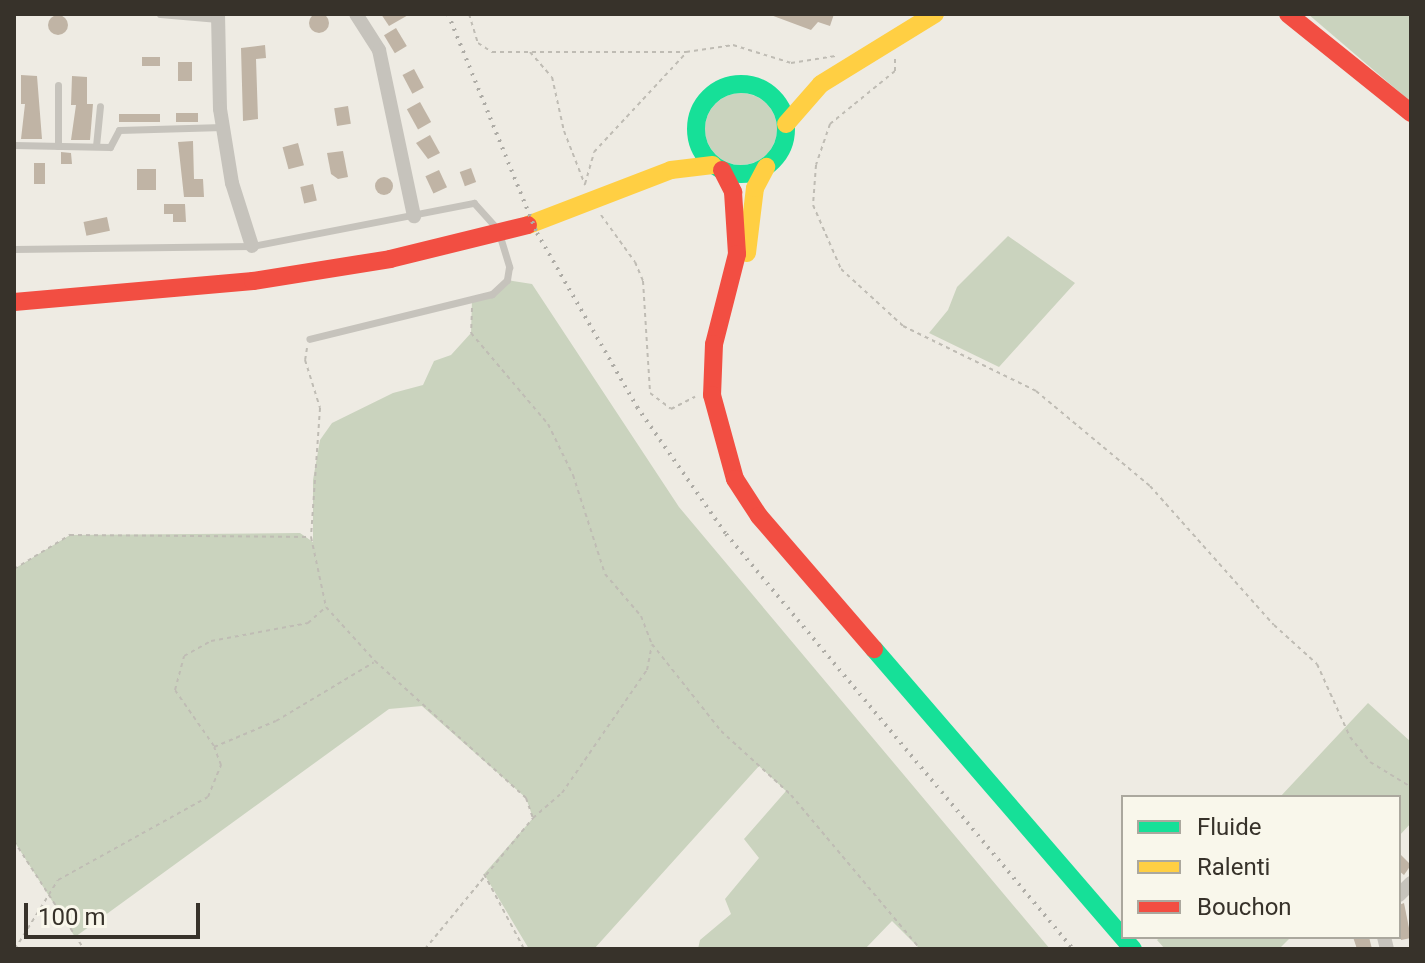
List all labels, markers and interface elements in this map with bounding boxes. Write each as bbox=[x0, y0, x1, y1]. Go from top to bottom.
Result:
legend bbox=[1121, 795, 1401, 939]
text: Fluide bbox=[1197, 813, 1261, 841]
text: Ralenti bbox=[1197, 853, 1270, 881]
scale bar bbox=[28, 887, 204, 937]
text: Bouchon bbox=[1197, 893, 1292, 921]
text: 100 m bbox=[38, 903, 105, 931]

